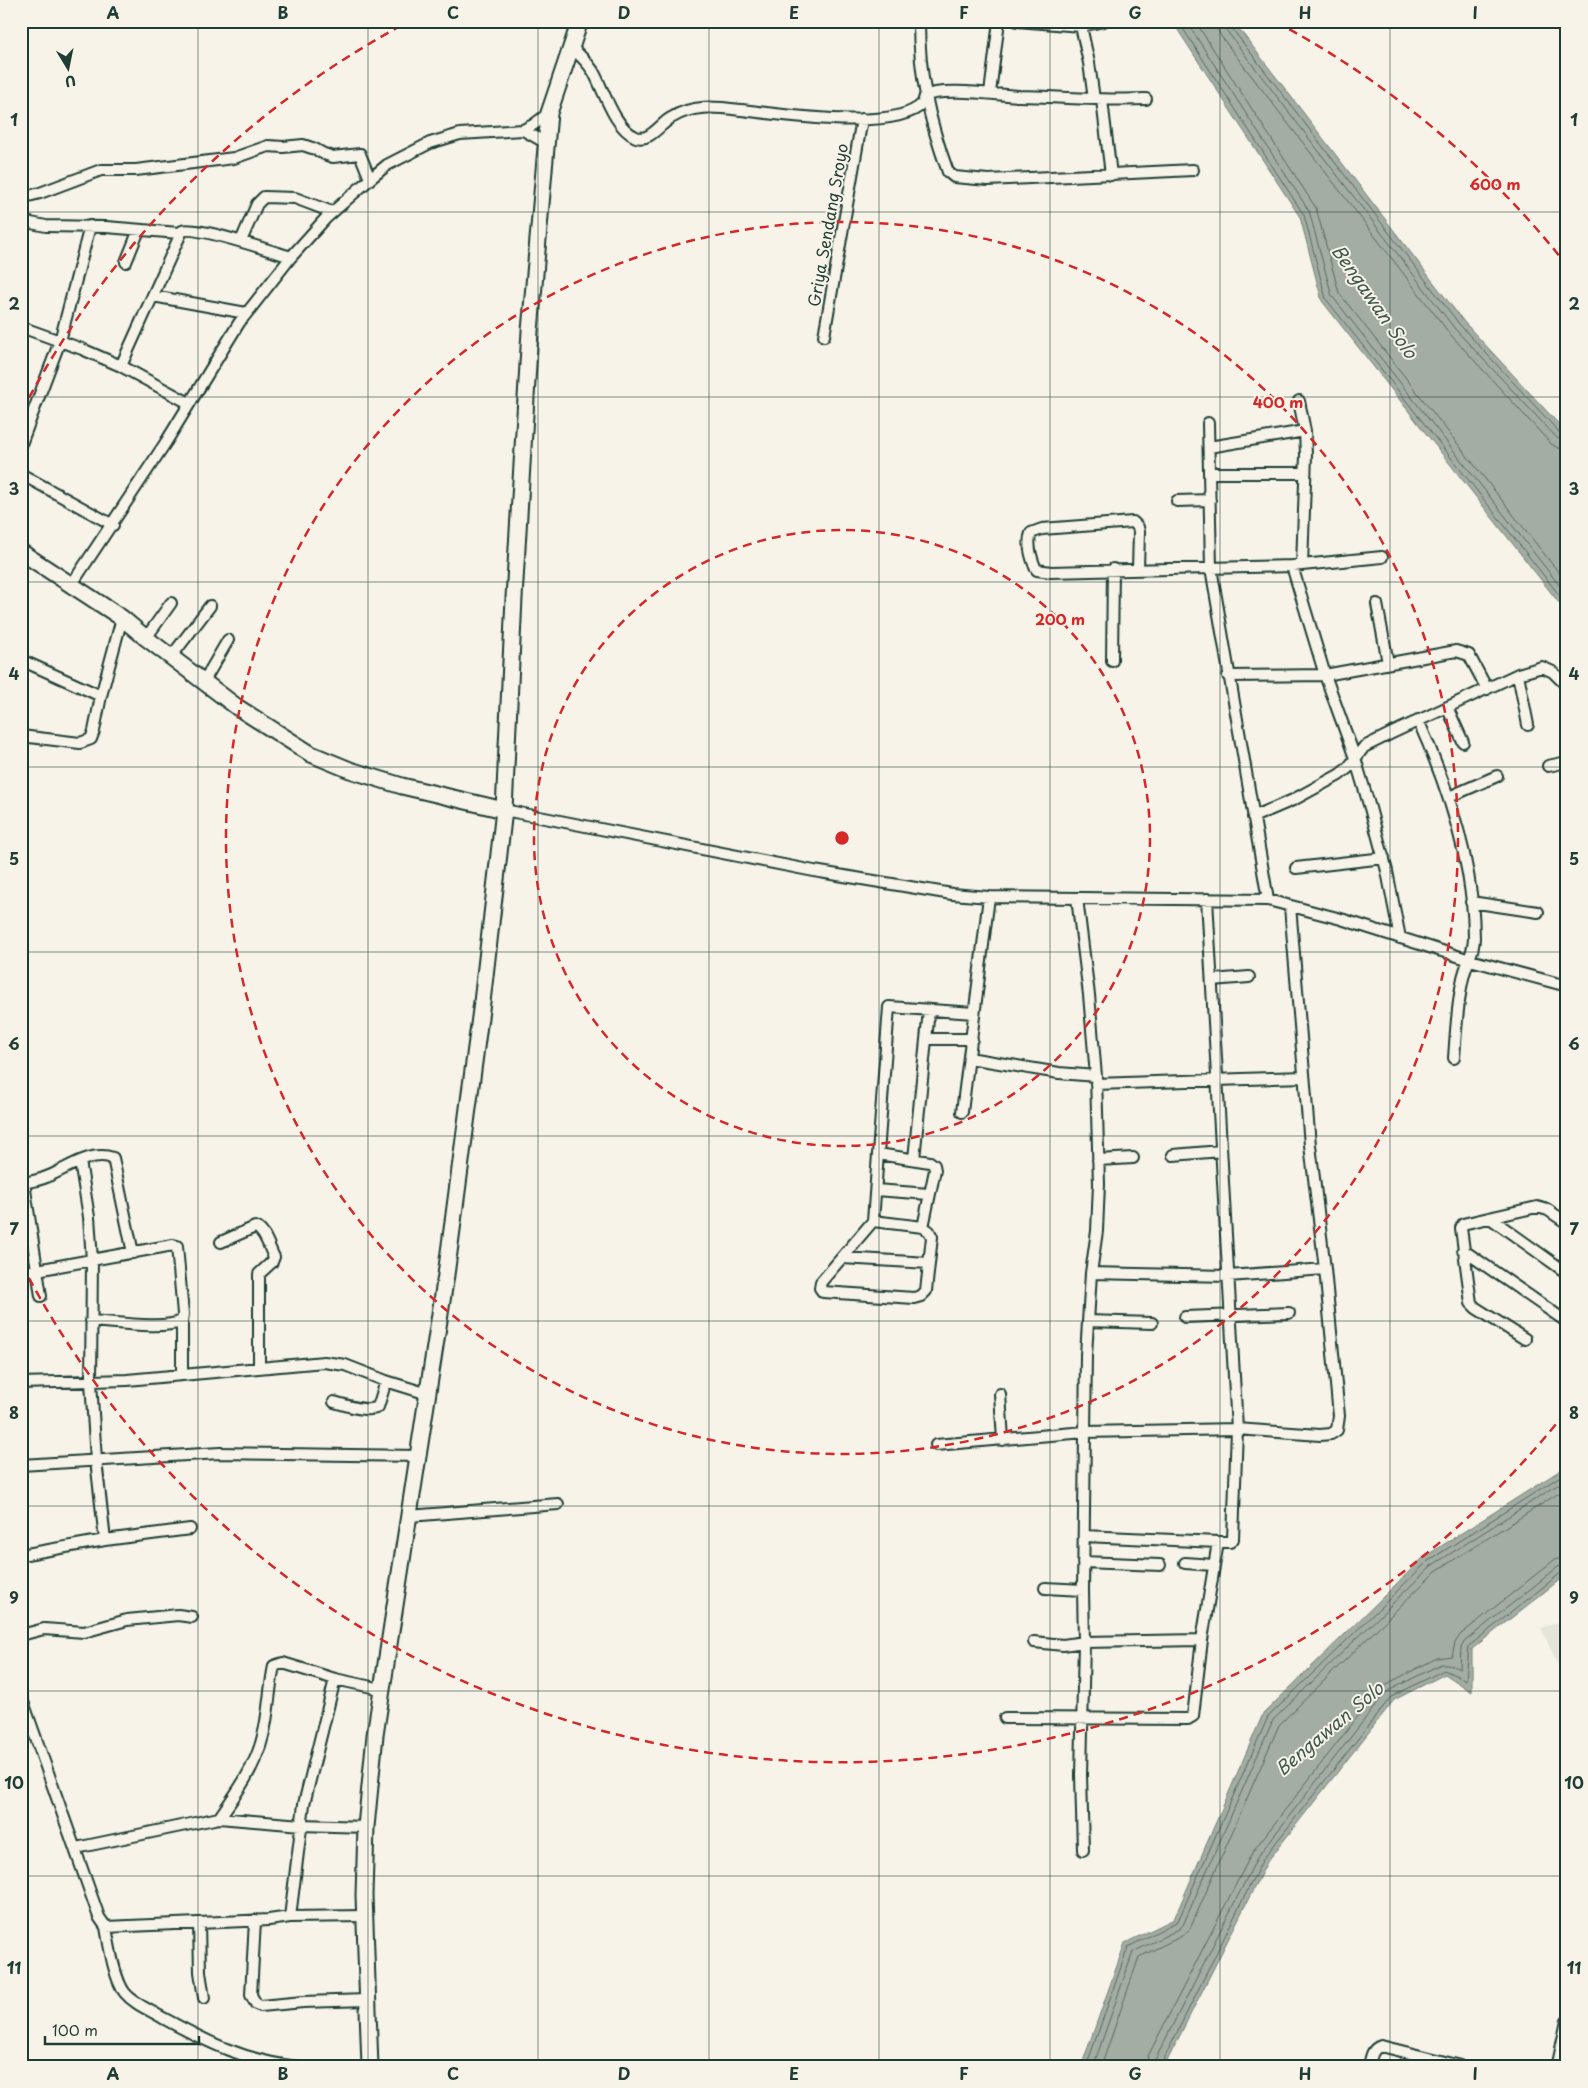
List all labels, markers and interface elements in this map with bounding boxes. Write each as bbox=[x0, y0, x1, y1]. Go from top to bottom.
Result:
text: A bbox=[107, 0, 120, 24]
text: B bbox=[278, 0, 289, 24]
text: C bbox=[447, 0, 459, 24]
text: D bbox=[618, 0, 630, 24]
text: E bbox=[789, 0, 799, 24]
text: F bbox=[959, 0, 969, 24]
text: G bbox=[1128, 0, 1142, 24]
text: H bbox=[1299, 0, 1311, 24]
text: I bbox=[1472, 0, 1478, 24]
north arrow bbox=[42, 42, 92, 92]
text: U bbox=[63, 70, 77, 93]
text: 1 bbox=[10, 107, 18, 131]
text: 1 bbox=[1570, 107, 1578, 131]
street label: Griya Sendang Sroyo bbox=[801, 141, 853, 308]
text: 600 m bbox=[1469, 172, 1521, 195]
water label: Bengawan Solo bbox=[1326, 239, 1425, 364]
text: 2 bbox=[8, 291, 20, 315]
text: 2 bbox=[1568, 291, 1580, 315]
text: 400 m bbox=[1253, 390, 1303, 413]
text: 3 bbox=[9, 476, 19, 500]
text: 3 bbox=[1569, 476, 1579, 500]
text: 200 m bbox=[1035, 607, 1085, 630]
text: 4 bbox=[9, 661, 20, 685]
text: 4 bbox=[1569, 661, 1580, 685]
centre of rings bbox=[833, 829, 851, 847]
text: 5 bbox=[9, 846, 19, 870]
text: 5 bbox=[1569, 846, 1579, 870]
text: 6 bbox=[8, 1031, 20, 1055]
text: 6 bbox=[1568, 1031, 1580, 1055]
text: 7 bbox=[9, 1216, 19, 1240]
text: 7 bbox=[1569, 1216, 1579, 1240]
text: 8 bbox=[9, 1400, 19, 1424]
text: 8 bbox=[1569, 1400, 1579, 1424]
text: 9 bbox=[9, 1585, 19, 1609]
text: 9 bbox=[1569, 1585, 1579, 1609]
water label: Bengawan Solo bbox=[1269, 1674, 1390, 1781]
text: 10 bbox=[4, 1770, 24, 1794]
text: 10 bbox=[1564, 1770, 1584, 1794]
text: 11 bbox=[7, 1955, 21, 1979]
text: 11 bbox=[1567, 1955, 1581, 1979]
scale bar bbox=[45, 2013, 199, 2045]
text: 100 m bbox=[52, 2018, 98, 2041]
text: A bbox=[107, 2061, 120, 2085]
text: B bbox=[278, 2061, 289, 2085]
text: C bbox=[447, 2061, 459, 2085]
text: D bbox=[618, 2061, 630, 2085]
text: E bbox=[789, 2061, 799, 2085]
text: F bbox=[959, 2061, 969, 2085]
text: G bbox=[1128, 2061, 1142, 2085]
text: H bbox=[1299, 2061, 1311, 2085]
text: I bbox=[1472, 2061, 1478, 2085]

